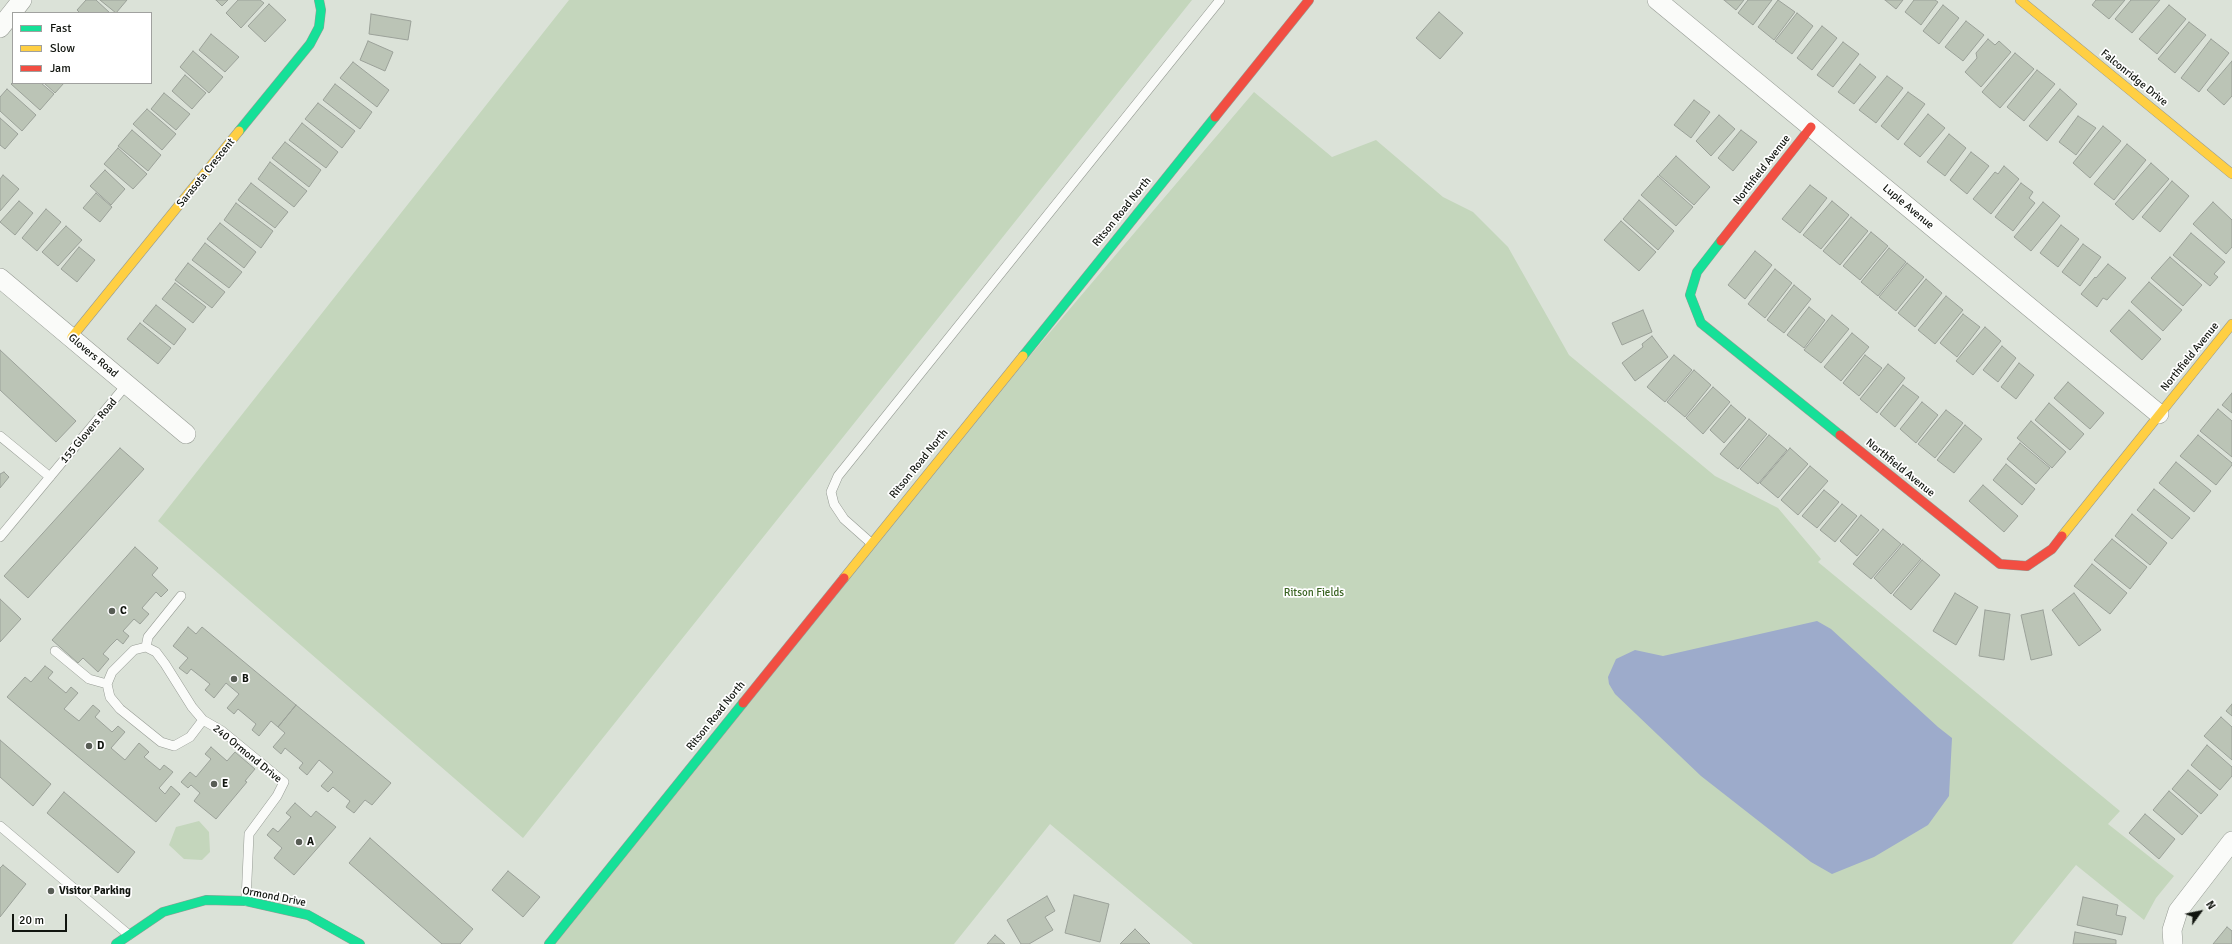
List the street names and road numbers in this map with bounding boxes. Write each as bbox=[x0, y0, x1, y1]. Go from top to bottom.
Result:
street label: Falconridge Drive bbox=[2098, 47, 2170, 109]
street label: Northfield Avenue bbox=[1731, 132, 1793, 208]
street label: Sarasota Crescent bbox=[174, 136, 238, 210]
street label: Ritson Road North bbox=[1090, 175, 1154, 249]
street label: Luple Avenue bbox=[1880, 182, 1936, 232]
street label: Northfield Avenue bbox=[2158, 320, 2222, 394]
street label: Glovers Road bbox=[65, 331, 121, 381]
street label: 155 Glovers Road bbox=[58, 396, 120, 466]
street label: Ritson Road North bbox=[887, 427, 951, 501]
street label: Northfield Avenue bbox=[1863, 436, 1937, 500]
street label: Ritson Road North bbox=[684, 679, 748, 753]
street label: 240 Ormond Drive bbox=[210, 722, 284, 786]
street label: Ormond Drive bbox=[241, 884, 307, 910]

